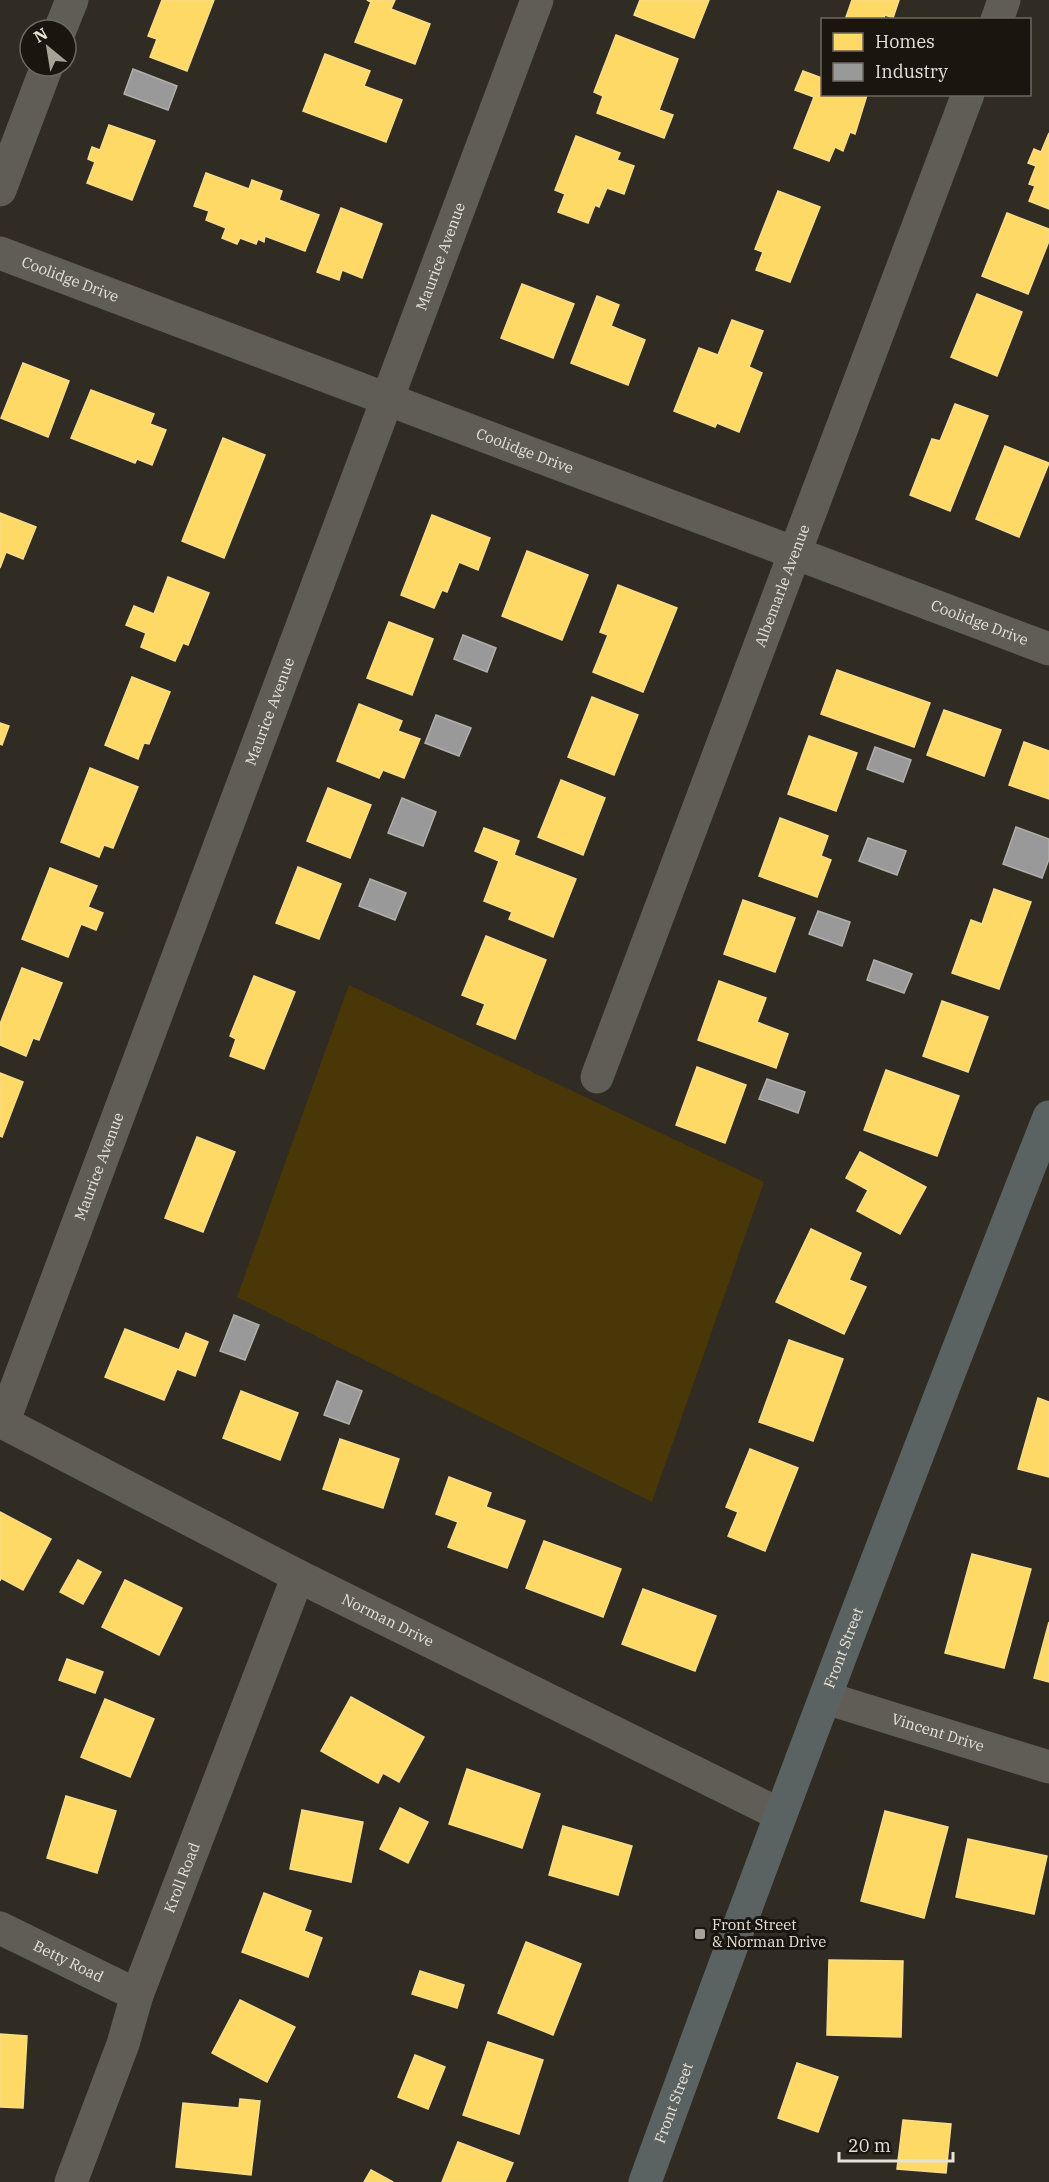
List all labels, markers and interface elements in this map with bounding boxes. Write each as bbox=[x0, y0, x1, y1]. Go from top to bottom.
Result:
north arrow bbox=[18, 18, 78, 78]
legend bbox=[821, 18, 1031, 96]
text: N bbox=[30, 23, 51, 47]
text: Homes bbox=[875, 30, 935, 53]
text: Industry bbox=[875, 60, 948, 83]
street label: Maurice Avenue bbox=[411, 200, 469, 313]
street label: Coolidge Drive bbox=[19, 252, 122, 306]
street label: Coolidge Drive bbox=[474, 424, 576, 478]
street label: Albemarle Avenue bbox=[750, 522, 814, 650]
street label: Coolidge Drive bbox=[928, 595, 1031, 649]
street label: Maurice Avenue bbox=[241, 655, 298, 768]
street label: Maurice Avenue bbox=[70, 1110, 128, 1223]
street label: Norman Drive bbox=[339, 1589, 437, 1651]
street label: Front Street bbox=[819, 1605, 867, 1691]
street label: Vincent Drive bbox=[889, 1709, 987, 1755]
street label: Kroll Road bbox=[159, 1840, 204, 1916]
place label: Front Street & Norman Drive bbox=[712, 1915, 826, 1951]
marker: Front Street & Norman Drive bbox=[693, 1927, 707, 1941]
street label: Betty Road bbox=[30, 1936, 107, 1986]
street label: Front Street bbox=[650, 2060, 697, 2146]
scale bar bbox=[839, 2125, 953, 2163]
text: 20 m bbox=[848, 2134, 891, 2157]

